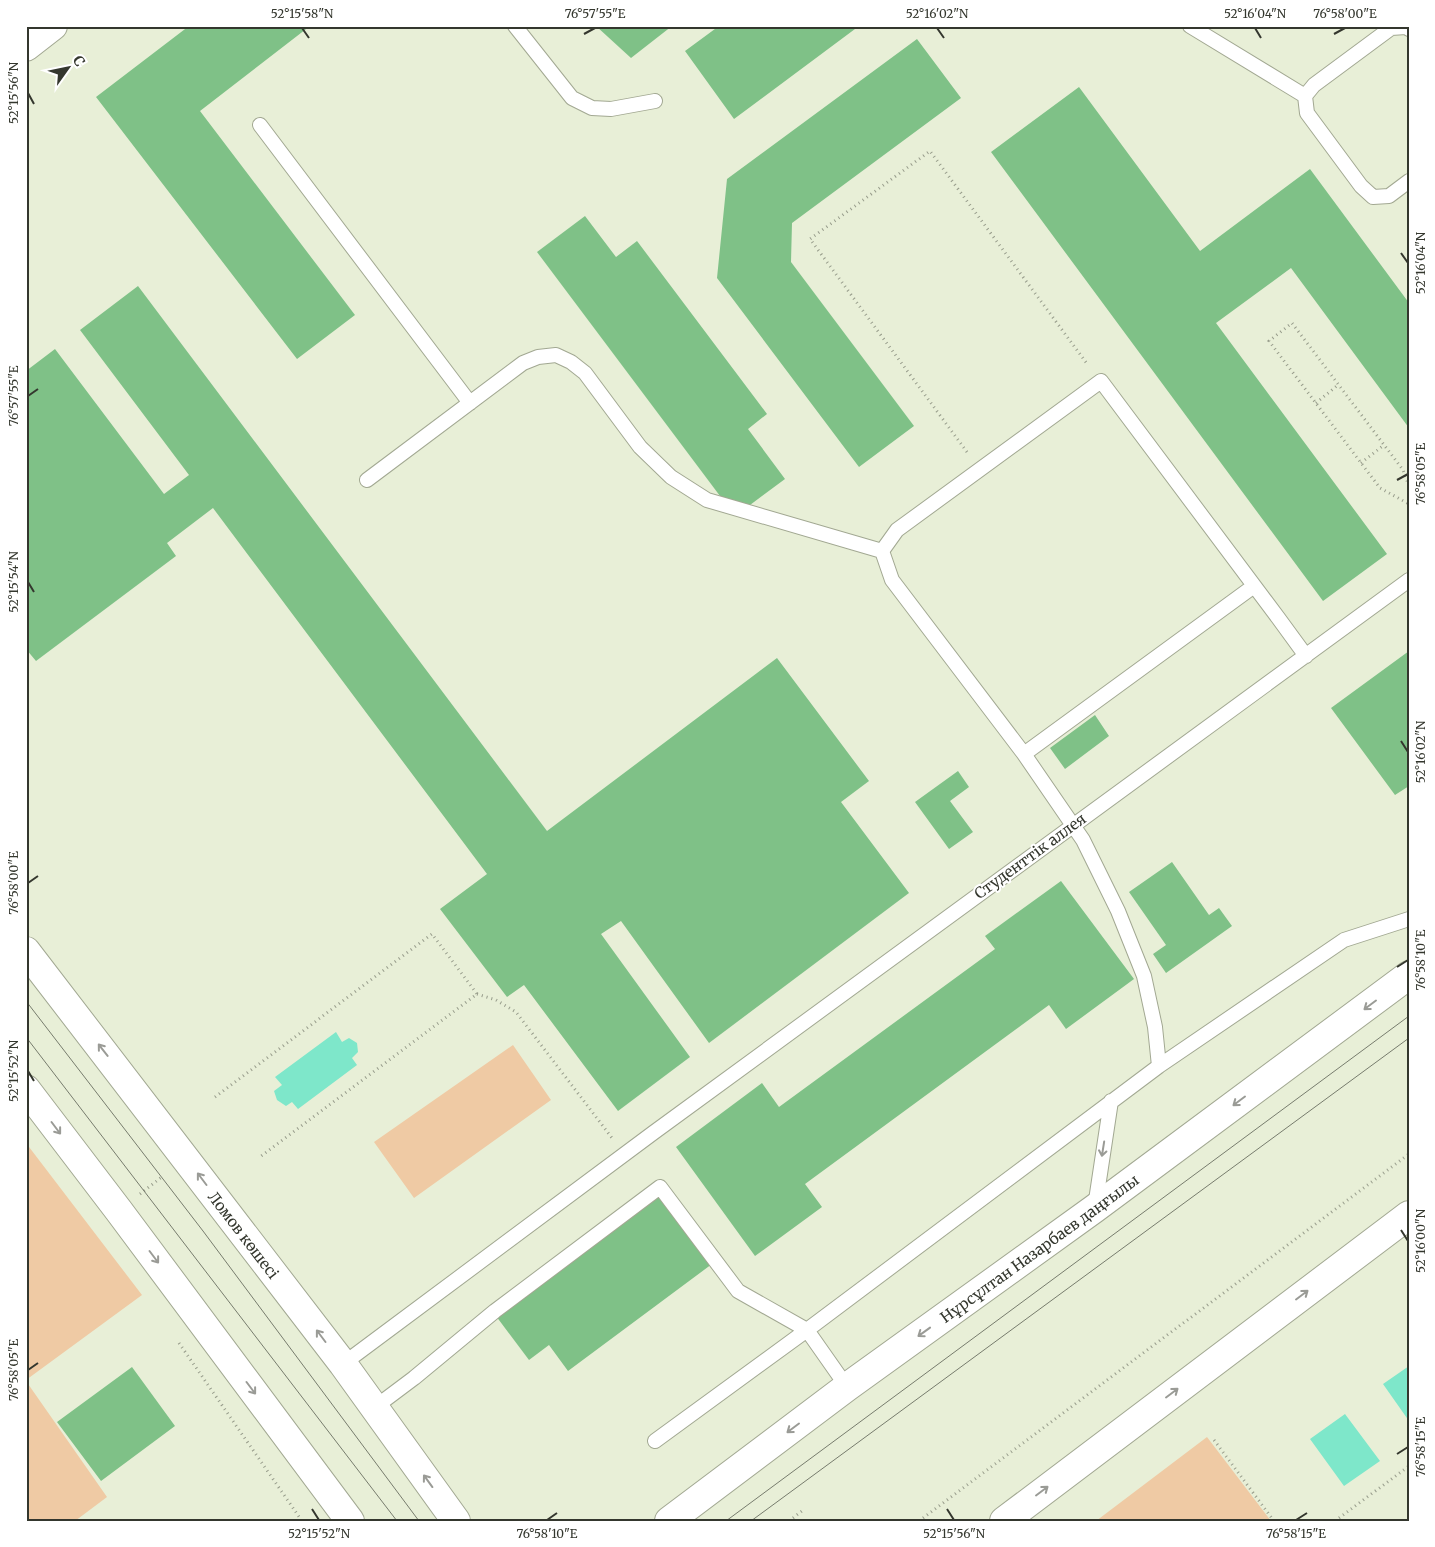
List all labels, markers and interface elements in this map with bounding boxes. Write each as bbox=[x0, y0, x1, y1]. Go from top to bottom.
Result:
text: 52°15'58"N bbox=[271, 6, 334, 21]
text: 76°57'55"E bbox=[565, 6, 626, 21]
text: 52°16'02"N bbox=[906, 6, 969, 21]
text: 52°16'04"N bbox=[1224, 6, 1287, 21]
text: 76°58'00"E bbox=[1313, 6, 1377, 21]
north arrow bbox=[42, 42, 92, 92]
text: С bbox=[69, 52, 89, 70]
text: 52°15'56"N bbox=[6, 61, 21, 124]
text: 52°16'04"N bbox=[1413, 231, 1428, 294]
text: 76°57'55"E bbox=[6, 365, 21, 426]
text: 76°58'05"E bbox=[1413, 443, 1428, 505]
text: 52°15'54"N bbox=[6, 550, 21, 613]
text: 52°16'02"N bbox=[1413, 720, 1428, 783]
street label: Студенттік аллея bbox=[970, 809, 1090, 903]
text: 76°58'00"E bbox=[6, 851, 21, 915]
text: 76°58'10"E bbox=[1413, 929, 1428, 990]
one-way arrow bbox=[1364, 999, 1377, 1010]
text: 52°15'52"N bbox=[6, 1039, 21, 1102]
one-way arrow bbox=[97, 1044, 108, 1057]
one-way arrow bbox=[1232, 1096, 1246, 1106]
one-way arrow bbox=[51, 1121, 61, 1135]
one-way arrow bbox=[1098, 1141, 1108, 1157]
street label: Нұрсұлтан Назарбаев даңғылы bbox=[936, 1170, 1142, 1326]
one-way arrow bbox=[197, 1172, 207, 1186]
street label: Ломов көшесі bbox=[205, 1188, 283, 1282]
text: 52°16'00"N bbox=[1413, 1208, 1428, 1273]
one-way arrow bbox=[149, 1250, 159, 1264]
one-way arrow bbox=[1295, 1290, 1308, 1301]
one-way arrow bbox=[918, 1326, 931, 1337]
one-way arrow bbox=[316, 1329, 326, 1343]
text: 76°58'05"E bbox=[6, 1339, 21, 1401]
one-way arrow bbox=[246, 1381, 256, 1395]
one-way arrow bbox=[1165, 1388, 1178, 1399]
text: 76°58'15"E bbox=[1413, 1417, 1428, 1477]
one-way arrow bbox=[787, 1422, 800, 1433]
one-way arrow bbox=[423, 1474, 433, 1488]
one-way arrow bbox=[1035, 1486, 1048, 1497]
text: 52°15'52"N bbox=[288, 1526, 351, 1541]
text: 76°58'10"E bbox=[517, 1526, 578, 1541]
text: 52°15'56"N bbox=[923, 1526, 986, 1541]
text: 76°58'15"E bbox=[1266, 1526, 1326, 1541]

